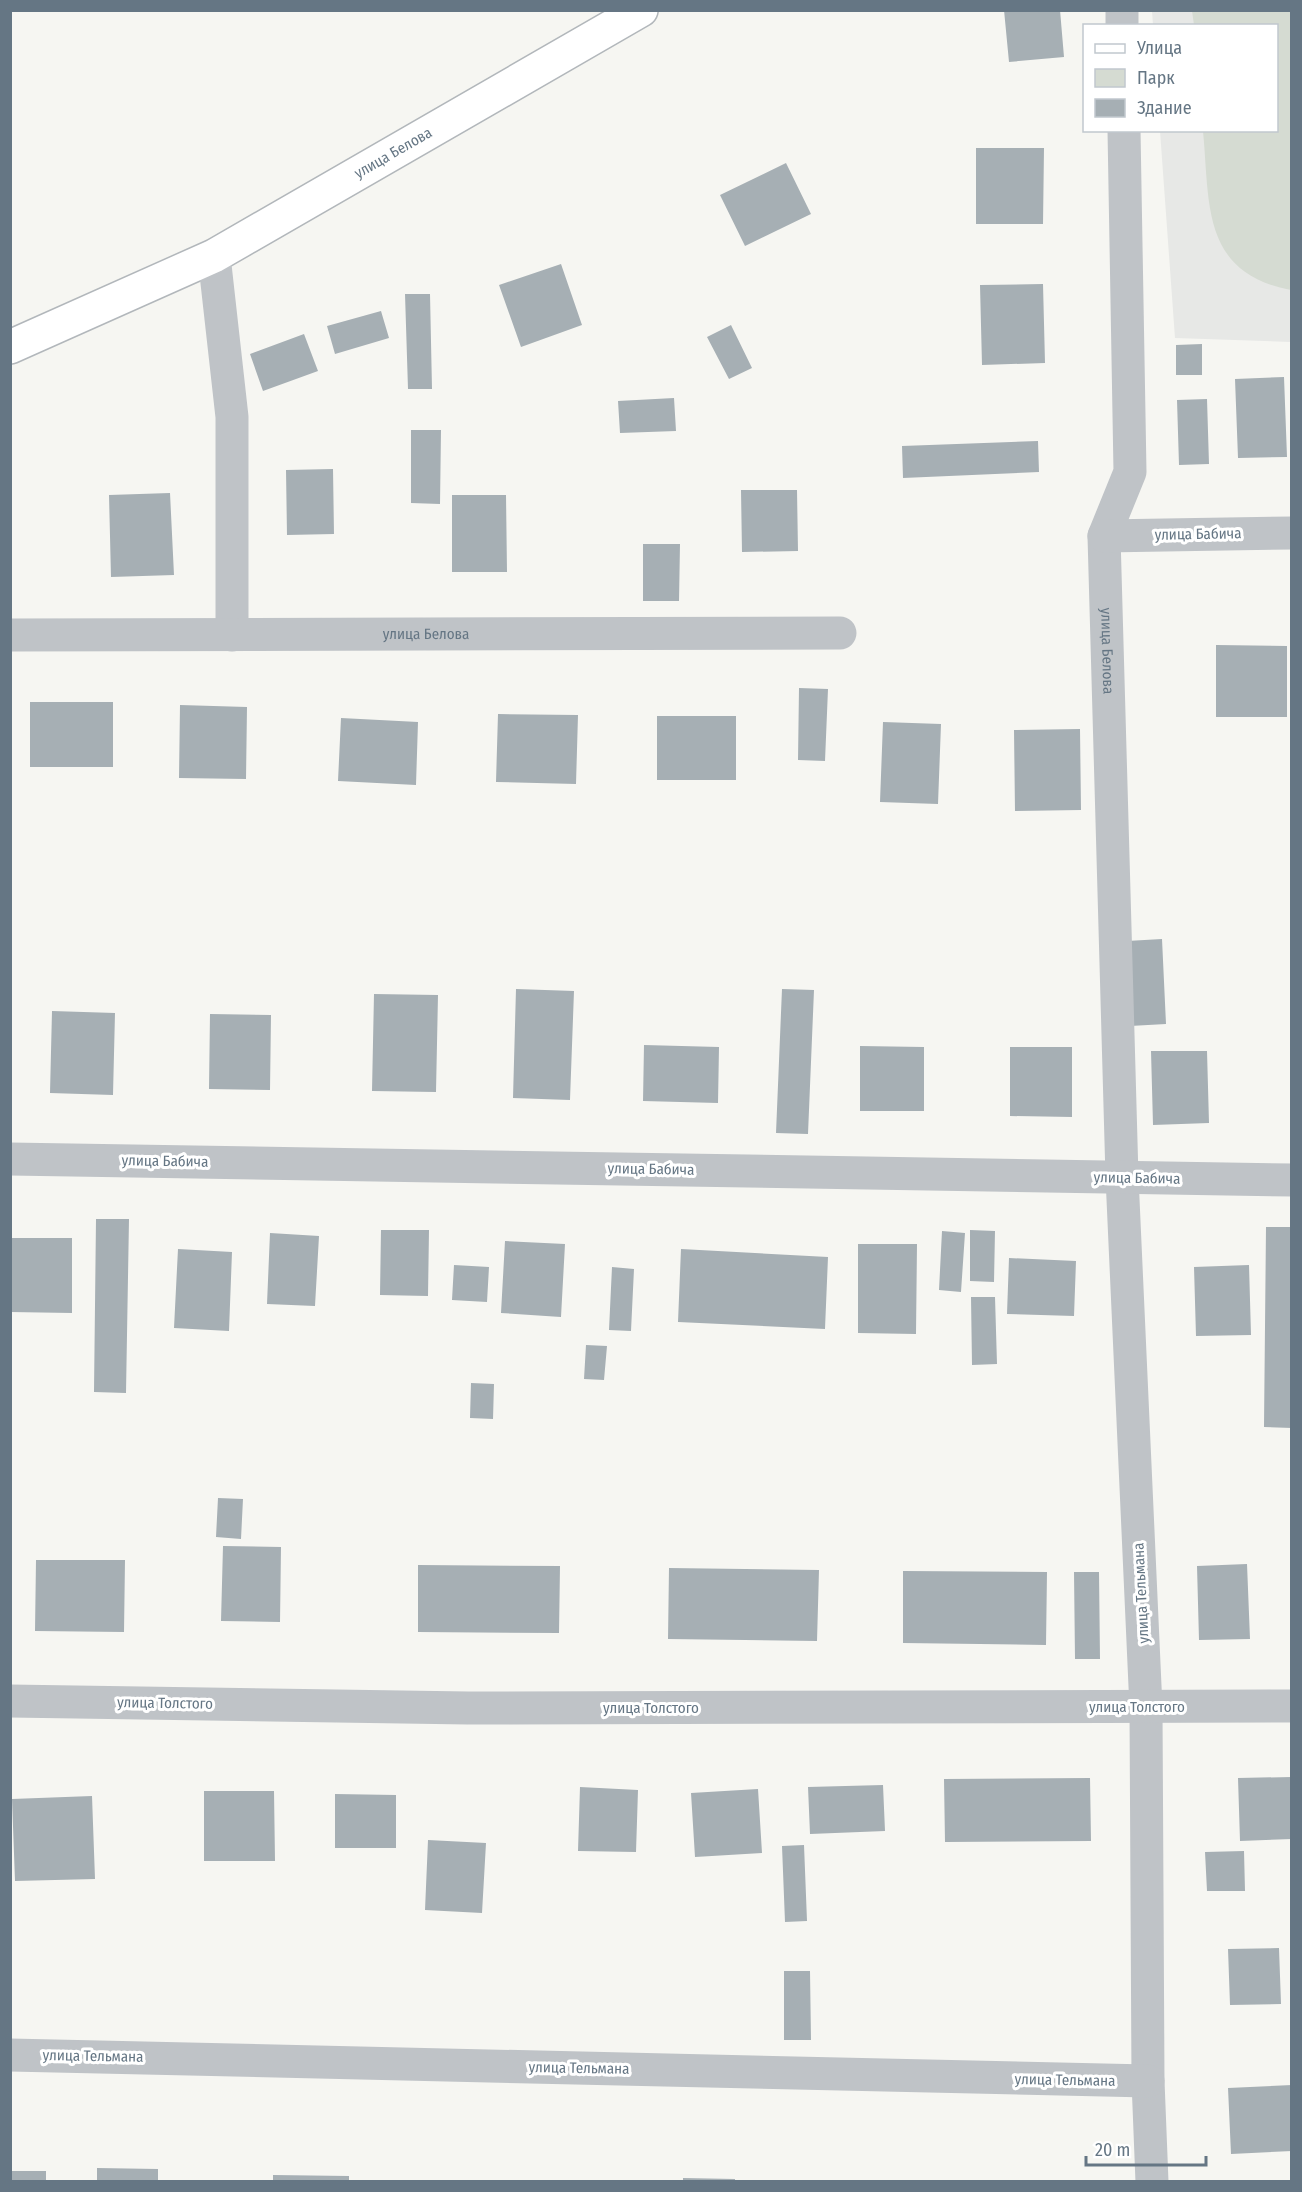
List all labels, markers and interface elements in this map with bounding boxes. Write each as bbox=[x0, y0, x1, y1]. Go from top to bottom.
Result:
legend bbox=[1083, 24, 1278, 132]
text: Улица bbox=[1136, 37, 1182, 59]
text: Парк bbox=[1137, 67, 1175, 89]
text: Здание bbox=[1137, 97, 1192, 119]
street label: улица Белова bbox=[351, 123, 435, 182]
street label: улица Бабича bbox=[1154, 524, 1242, 544]
street label: улица Белова bbox=[1097, 607, 1117, 694]
street label: улица Белова bbox=[383, 625, 469, 643]
street label: улица Бабича bbox=[121, 1151, 209, 1171]
street label: улица Бабича bbox=[607, 1159, 695, 1179]
street label: улица Бабича bbox=[1093, 1168, 1181, 1188]
street label: улица Тельмана bbox=[1129, 1542, 1153, 1644]
street label: улица Толстого bbox=[117, 1693, 213, 1713]
street label: улица Толстого bbox=[1089, 1698, 1185, 1716]
street label: улица Толстого bbox=[603, 1699, 699, 1717]
street label: улица Тельмана bbox=[42, 2046, 144, 2066]
street label: улица Тельмана bbox=[528, 2058, 630, 2078]
street label: улица Тельмана bbox=[1014, 2070, 1116, 2090]
scale bar bbox=[1086, 2129, 1206, 2167]
text: 20 m bbox=[1095, 2139, 1130, 2161]

